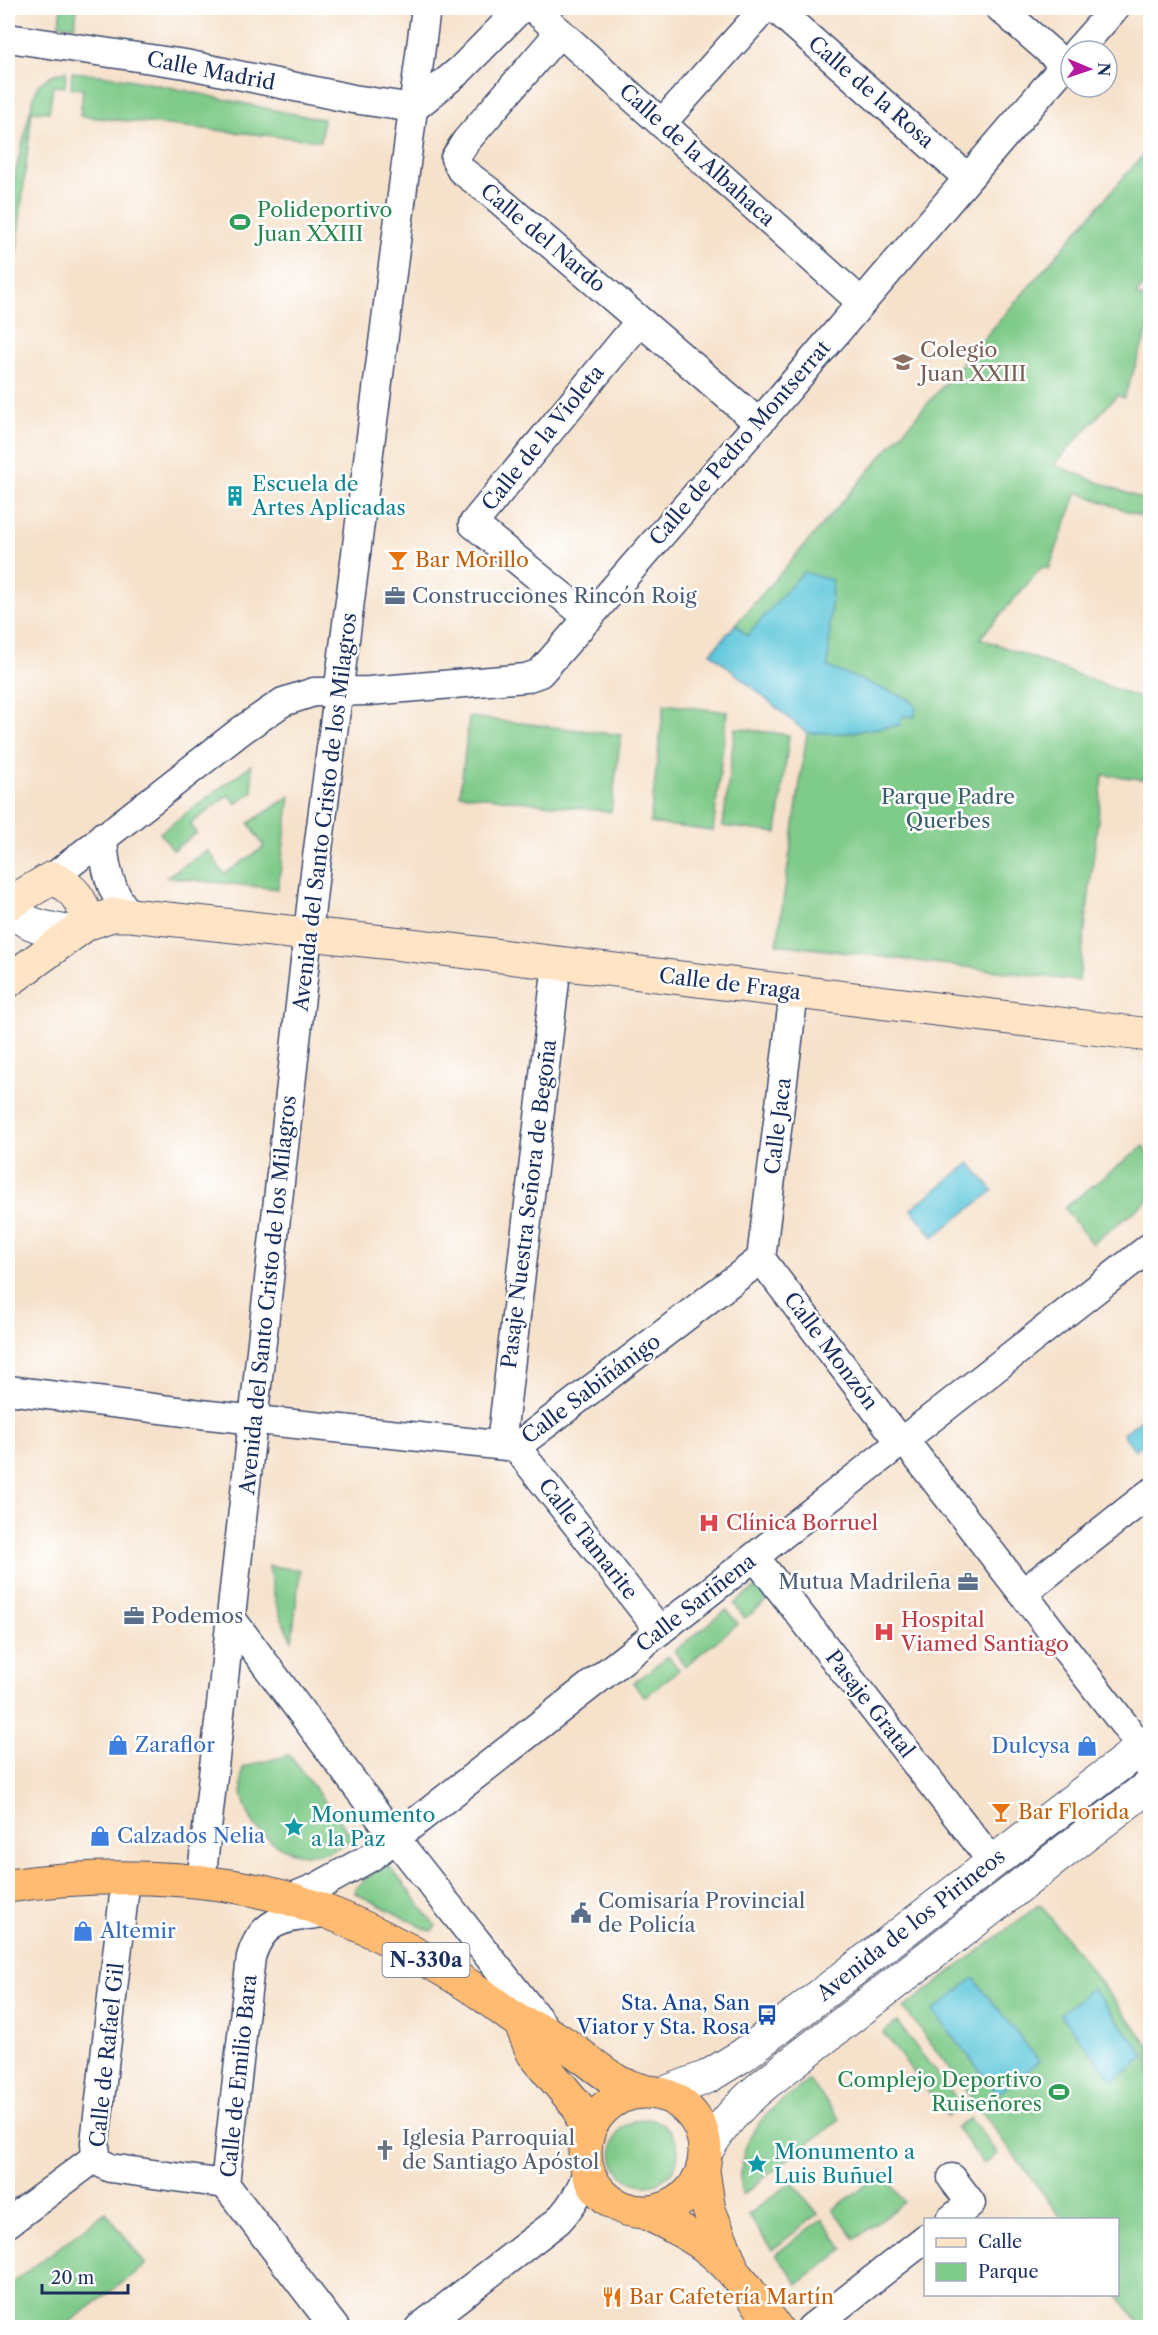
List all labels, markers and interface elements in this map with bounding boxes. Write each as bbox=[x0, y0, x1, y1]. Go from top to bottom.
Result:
street label: Calle de la Rosa bbox=[803, 30, 940, 154]
north arrow bbox=[1059, 39, 1119, 99]
street label: Calle Madrid bbox=[145, 46, 278, 95]
text: N bbox=[1094, 62, 1114, 77]
street label: Calle de la Albahaca bbox=[614, 78, 781, 232]
street label: Calle del Nardo bbox=[476, 178, 611, 297]
place label: Polideportivo Juan XXIII bbox=[254, 197, 392, 246]
sports icon: Polideportivo Juan XXIII bbox=[228, 210, 252, 234]
street label: Calle de Pedro Montserrat bbox=[644, 335, 836, 550]
place label: Colegio Juan XXIII bbox=[917, 337, 1026, 386]
school or university icon: Colegio Juan XXIII bbox=[891, 350, 915, 374]
street label: Calle de la Violeta bbox=[476, 359, 610, 516]
place label: Escuela de Artes Aplicadas bbox=[251, 471, 406, 520]
building icon: Escuela de Artes Aplicadas bbox=[223, 484, 247, 508]
place label: Bar Morillo bbox=[415, 547, 529, 572]
bar icon: Bar Morillo bbox=[386, 548, 410, 572]
place label: Construcciones Rincón Roig bbox=[412, 583, 697, 608]
office icon: Construcciones Rincón Roig bbox=[383, 584, 407, 608]
street label: Avenida del Santo Cristo de los Milagros bbox=[288, 611, 361, 1014]
park label: Parque Padre Querbes bbox=[881, 784, 1015, 833]
street label: Calle de Fraga bbox=[658, 962, 803, 1005]
street label: Pasaje Nuestra Señora de Begoña bbox=[496, 1037, 561, 1370]
street label: Calle Jaca bbox=[759, 1075, 796, 1176]
street label: Avenida del Santo Cristo de los Milagros bbox=[234, 1094, 301, 1497]
street label: Calle Monzón bbox=[779, 1287, 884, 1414]
street label: Calle Sabiñánigo bbox=[516, 1328, 665, 1449]
street label: Calle Tamarite bbox=[533, 1473, 643, 1604]
place label: Clínica Borruel bbox=[726, 1510, 878, 1535]
hospital icon: Clínica Borruel bbox=[697, 1511, 721, 1535]
street label: Calle Sariñena bbox=[631, 1548, 761, 1657]
place label: Mutua Madrileña bbox=[778, 1569, 952, 1594]
office icon: Mutua Madrileña bbox=[956, 1570, 980, 1594]
place label: Podemos bbox=[151, 1603, 243, 1628]
office icon: Podemos bbox=[122, 1604, 146, 1628]
place label: Hospital Viamed Santiago bbox=[900, 1607, 1069, 1656]
hospital icon: Hospital Viamed Santiago bbox=[872, 1620, 896, 1644]
street label: Pasaje Gratal bbox=[821, 1645, 920, 1762]
place label: Zaraflor bbox=[135, 1732, 215, 1757]
shop icon: Zaraflor bbox=[106, 1733, 130, 1757]
place label: Dulcysa bbox=[992, 1733, 1071, 1758]
shop icon: Dulcysa bbox=[1075, 1734, 1099, 1758]
place label: Bar Florida bbox=[1018, 1799, 1131, 1824]
bar icon: Bar Florida bbox=[989, 1800, 1013, 1824]
place label: Monumento a la Paz bbox=[311, 1802, 435, 1851]
place icon: Monumento a la Paz bbox=[282, 1815, 306, 1839]
place label: Calzados Nelia bbox=[117, 1823, 266, 1848]
shop icon: Calzados Nelia bbox=[88, 1824, 112, 1848]
street label: Avenida de los Pirineos bbox=[811, 1843, 1010, 2006]
place label: Comisaría Provincial de Policía bbox=[598, 1888, 805, 1937]
public building icon: Comisaría Provincial de Policía bbox=[569, 1901, 593, 1925]
place label: Altemir bbox=[99, 1918, 176, 1943]
shop icon: Altemir bbox=[71, 1919, 95, 1943]
road number: N-330a bbox=[382, 1943, 470, 1977]
street label: Calle de Rafael Gil bbox=[84, 1961, 129, 2148]
street label: Calle de Emilio Bara bbox=[215, 1972, 262, 2179]
place label: Sta. Ana, San Viator y Sta. Rosa bbox=[576, 1990, 751, 2039]
bus stop icon: Sta. Ana, San Viator y Sta. Rosa bbox=[755, 2003, 779, 2027]
place label: Complejo Deportivo Ruiseñores bbox=[837, 2067, 1042, 2116]
sports icon: Complejo Deportivo Ruiseñores bbox=[1047, 2080, 1071, 2104]
place label: Iglesia Parroquial de Santiago Apóstol bbox=[402, 2125, 599, 2174]
church icon: Iglesia Parroquial de Santiago Apóstol bbox=[373, 2138, 397, 2162]
place label: Monumento a Luis Buñuel bbox=[774, 2139, 916, 2188]
place icon: Monumento a Luis Buñuel bbox=[745, 2152, 769, 2176]
legend bbox=[924, 2218, 1119, 2296]
text: Calle bbox=[978, 2231, 1022, 2253]
scale bar bbox=[42, 2257, 128, 2295]
text: Parque bbox=[978, 2261, 1039, 2283]
text: 20 m bbox=[51, 2267, 95, 2289]
place label: Bar Cafetería Martín bbox=[629, 2284, 834, 2309]
restaurant icon: Bar Cafetería Martín bbox=[600, 2285, 624, 2309]

